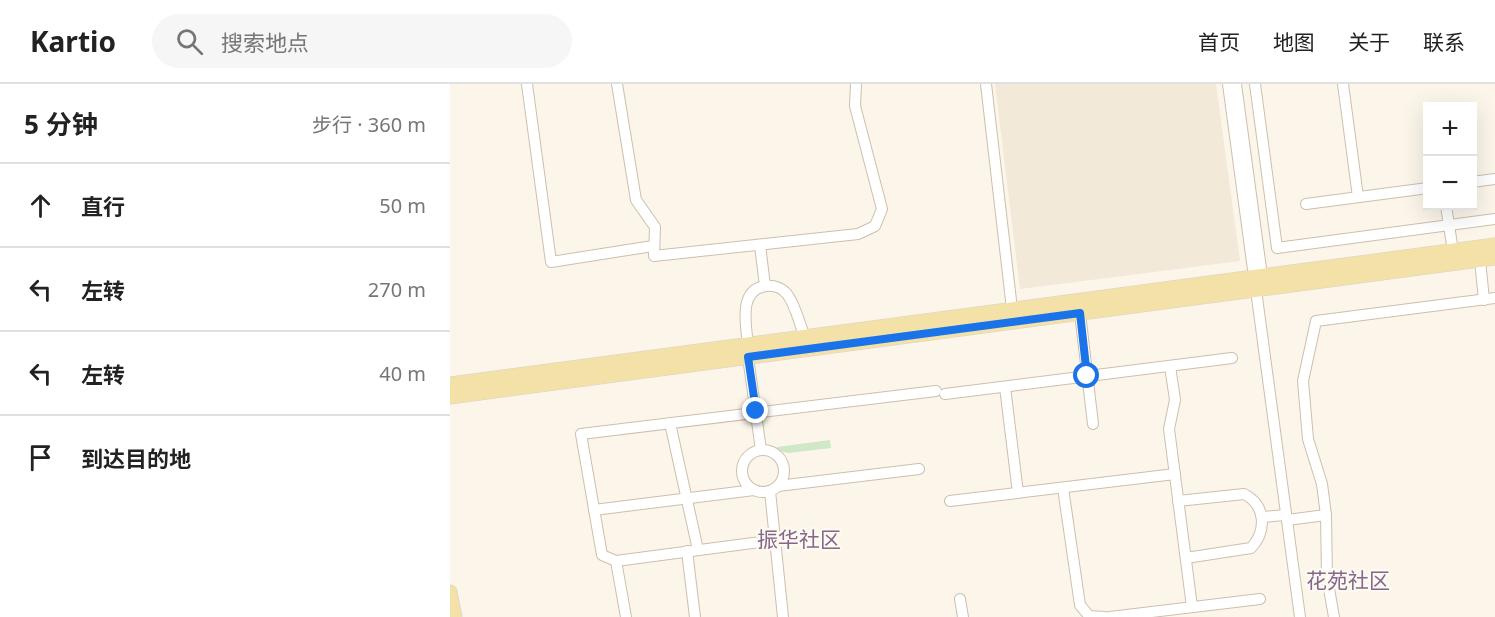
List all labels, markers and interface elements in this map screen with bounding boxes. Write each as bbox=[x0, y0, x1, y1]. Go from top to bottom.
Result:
search box bbox=[152, 14, 572, 68]
text: Kartio bbox=[30, 22, 116, 60]
icon: search bbox=[173, 25, 206, 58]
text: 搜索地点 bbox=[221, 27, 309, 57]
text: 首页 bbox=[1198, 28, 1240, 56]
text: 地图 bbox=[1273, 28, 1315, 56]
text: 关于 bbox=[1348, 28, 1390, 56]
text: 联系 bbox=[1423, 28, 1465, 56]
map controls bbox=[1423, 102, 1477, 210]
button: + bbox=[1423, 102, 1477, 156]
text: 5 分钟 bbox=[24, 106, 98, 142]
text: 步行 · 360 m bbox=[312, 111, 426, 138]
button: − bbox=[1423, 156, 1477, 210]
icon: ahead bbox=[24, 189, 57, 222]
text: 直行 bbox=[81, 191, 125, 221]
text: 50 m bbox=[379, 192, 426, 219]
icon: left bbox=[24, 273, 57, 306]
text: 左转 bbox=[81, 275, 125, 305]
text: 270 m bbox=[368, 276, 426, 303]
icon: left bbox=[24, 357, 57, 390]
text: 左转 bbox=[81, 359, 125, 389]
text: 40 m bbox=[379, 360, 426, 387]
route start bbox=[1073, 362, 1099, 388]
route end bbox=[742, 397, 768, 423]
icon: arrive bbox=[24, 441, 57, 474]
text: 到达目的地 bbox=[81, 443, 191, 473]
district label: 振华社区 bbox=[757, 525, 841, 553]
district label: 花苑社区 bbox=[1306, 566, 1390, 594]

